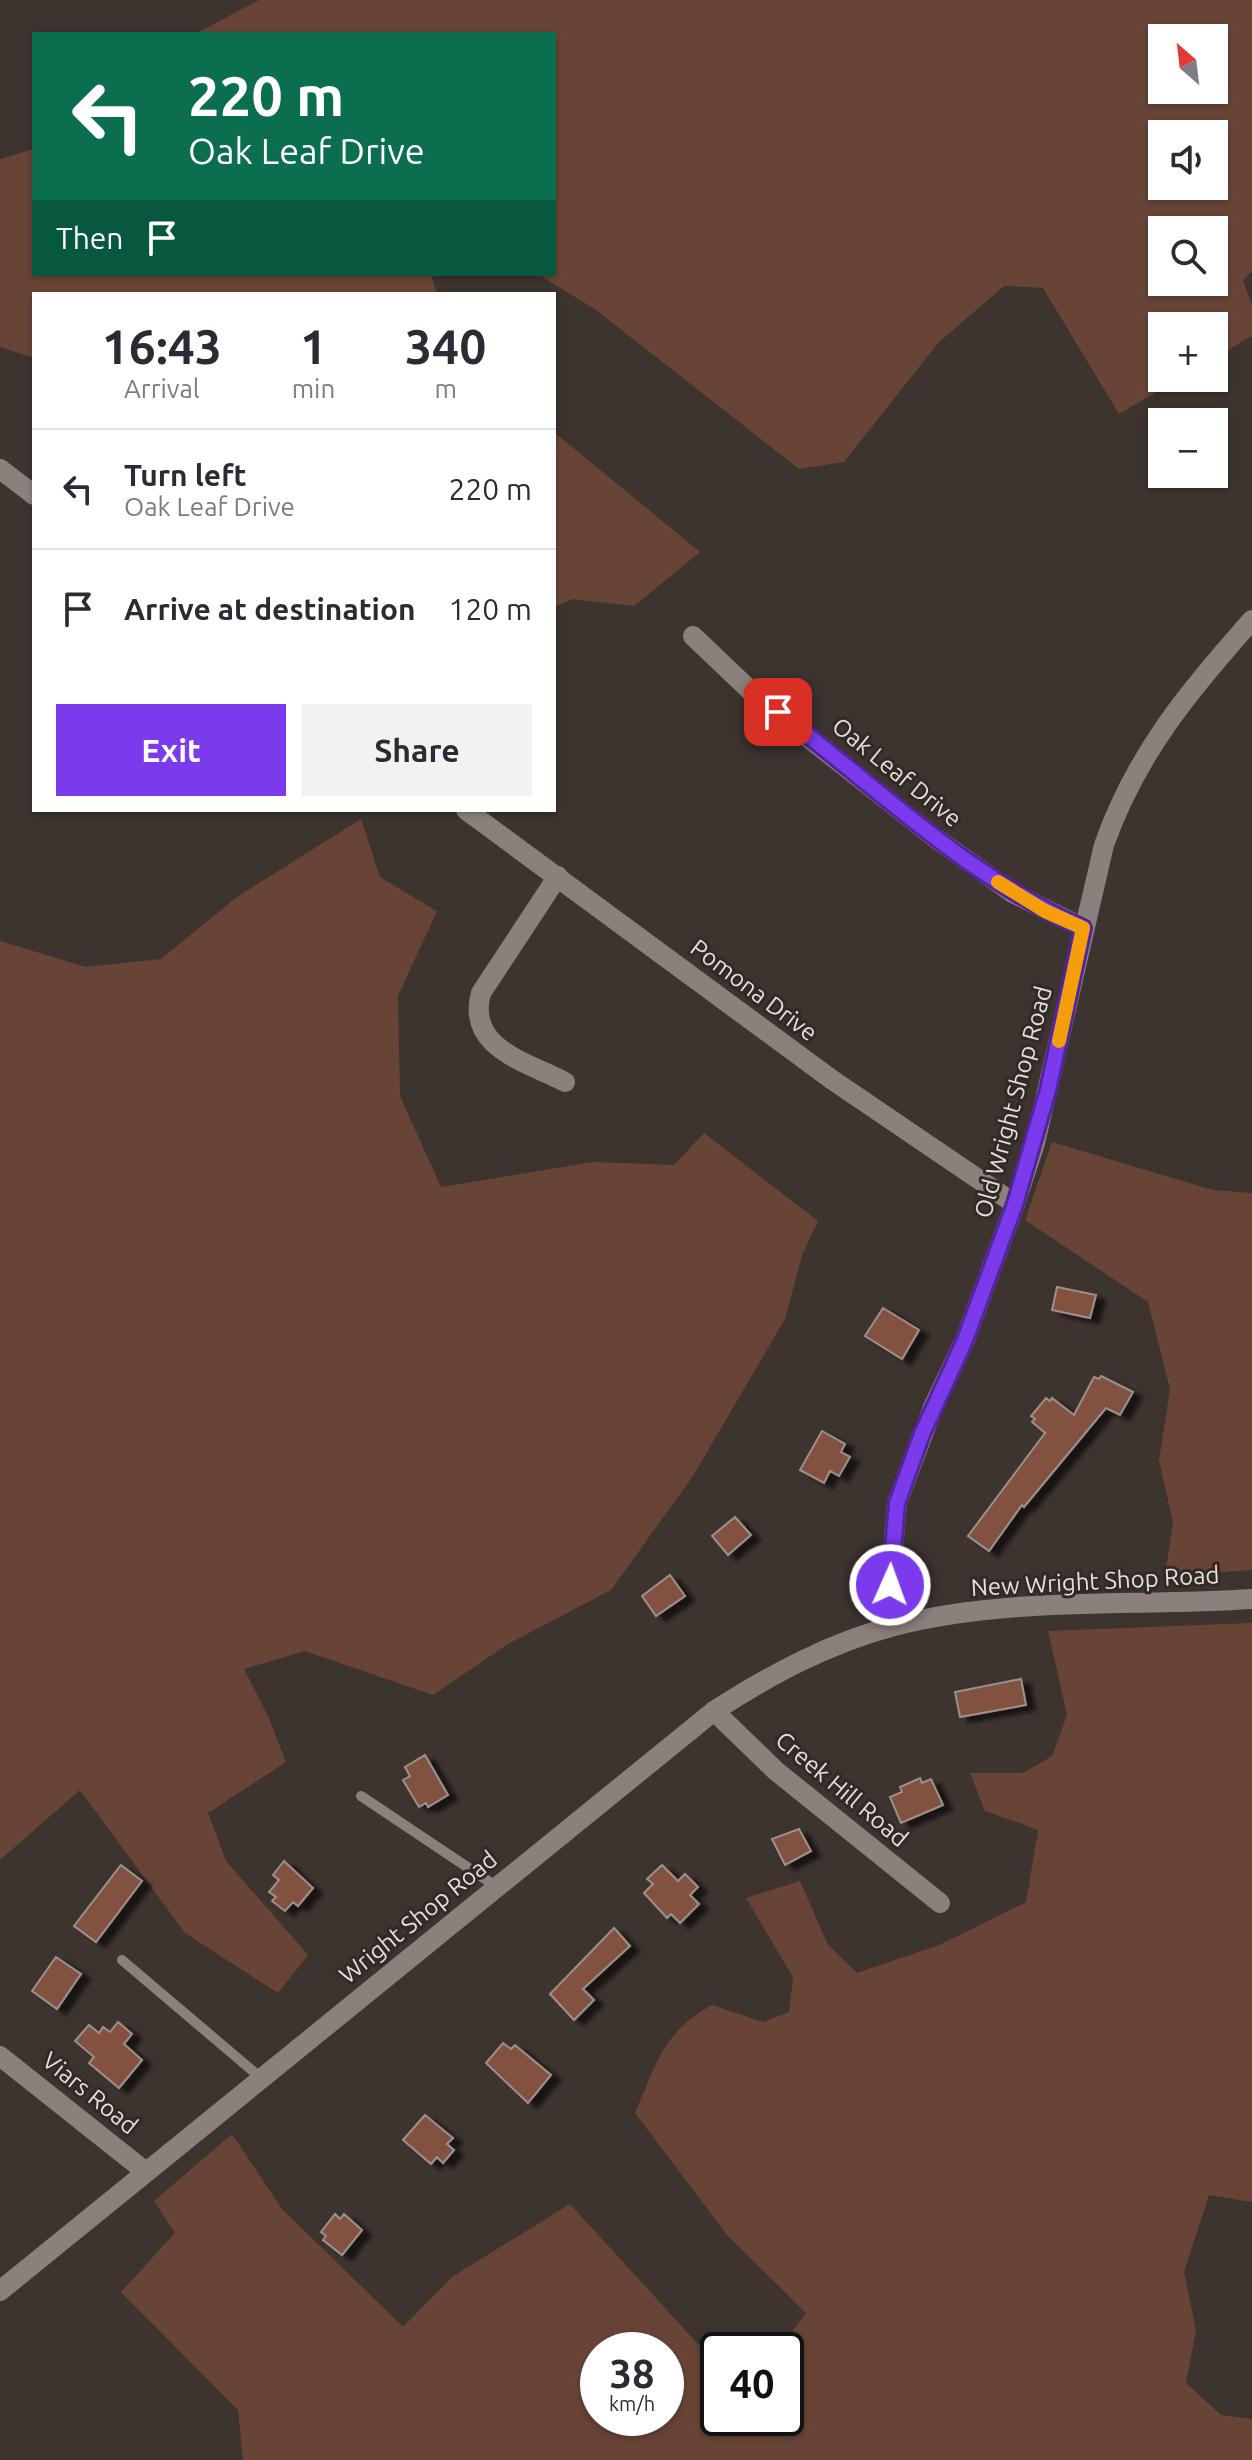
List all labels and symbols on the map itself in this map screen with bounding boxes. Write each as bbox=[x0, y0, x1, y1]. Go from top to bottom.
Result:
north arrow bbox=[1148, 24, 1228, 104]
pin bbox=[744, 678, 812, 746]
street label: Oak Leaf Drive bbox=[827, 712, 967, 832]
street label: Pomona Drive bbox=[686, 934, 822, 1046]
street label: Old Wright Shop Road bbox=[969, 983, 1057, 1221]
position arrow bbox=[848, 1543, 932, 1627]
street label: New Wright Shop Road bbox=[970, 1561, 1220, 1601]
street label: Creek Hill Road bbox=[771, 1726, 913, 1852]
street label: Wright Shop Road bbox=[334, 1845, 502, 1989]
street label: Viars Road bbox=[37, 2046, 143, 2140]
speed limit sign: 40 bbox=[700, 2332, 804, 2436]

